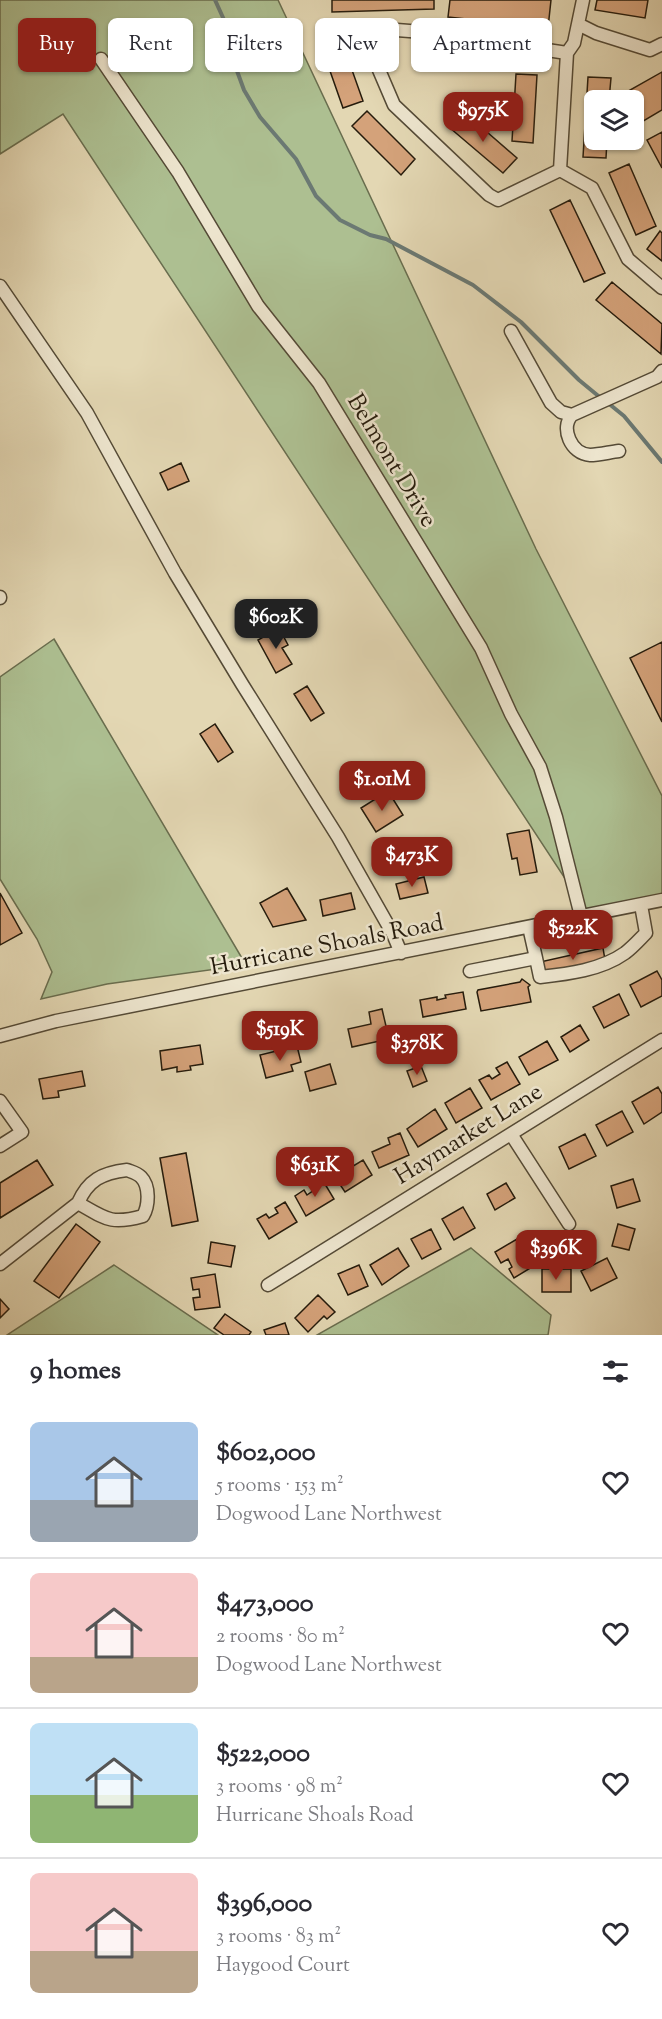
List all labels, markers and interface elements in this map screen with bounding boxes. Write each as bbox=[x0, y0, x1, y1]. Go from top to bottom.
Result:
chip: Buy bbox=[18, 18, 96, 72]
chip: Rent bbox=[108, 18, 193, 72]
chip: Filters bbox=[205, 18, 303, 72]
chip: New bbox=[315, 18, 399, 72]
chip: Apartment bbox=[411, 18, 552, 72]
map controls bbox=[584, 90, 644, 150]
button: layers bbox=[584, 90, 644, 150]
pin: $975K bbox=[441, 92, 525, 143]
text: $975K bbox=[457, 97, 509, 126]
street label: Belmont Drive bbox=[338, 388, 444, 534]
pin: $602K bbox=[234, 599, 318, 650]
text: $602K bbox=[249, 604, 303, 633]
pin: $1.01M bbox=[333, 761, 431, 812]
text: $1.01M bbox=[353, 766, 411, 795]
pin: $473K bbox=[370, 837, 454, 888]
text: $473K bbox=[385, 842, 439, 871]
street label: Hurricane Shoals Road bbox=[207, 907, 447, 985]
pin: $522K bbox=[531, 910, 615, 961]
text: $522K bbox=[548, 915, 598, 944]
pin: $519K bbox=[238, 1011, 322, 1062]
text: $519K bbox=[256, 1016, 304, 1045]
pin: $378K bbox=[375, 1025, 459, 1076]
text: $378K bbox=[390, 1030, 444, 1059]
street label: Haymarket Lane bbox=[388, 1076, 550, 1194]
pin: $631K bbox=[273, 1147, 357, 1198]
text: $631K bbox=[290, 1152, 340, 1181]
pin: $396K bbox=[514, 1230, 598, 1281]
text: $396K bbox=[530, 1235, 582, 1264]
text: 9 homes bbox=[30, 1353, 121, 1390]
icon: filters bbox=[599, 1355, 632, 1388]
text: $602,000 bbox=[216, 1435, 315, 1472]
icon: home bbox=[78, 1446, 150, 1518]
icon: heart bbox=[599, 1466, 632, 1499]
text: 5 rooms · 153 m² bbox=[216, 1472, 344, 1501]
text: Dogwood Lane Northwest bbox=[216, 1501, 442, 1530]
text: $473,000 bbox=[216, 1586, 314, 1623]
icon: home bbox=[78, 1597, 150, 1669]
icon: heart bbox=[599, 1617, 632, 1650]
text: 2 rooms · 80 m² bbox=[216, 1623, 345, 1652]
text: Dogwood Lane Northwest bbox=[216, 1652, 442, 1681]
text: $522,000 bbox=[216, 1736, 310, 1773]
icon: home bbox=[78, 1747, 150, 1819]
icon: heart bbox=[599, 1767, 632, 1800]
text: 3 rooms · 98 m² bbox=[216, 1773, 343, 1802]
text: Hurricane Shoals Road bbox=[216, 1802, 414, 1831]
text: $396,000 bbox=[216, 1886, 312, 1923]
icon: home bbox=[78, 1897, 150, 1969]
icon: heart bbox=[599, 1917, 632, 1950]
text: 3 rooms · 83 m² bbox=[216, 1923, 341, 1952]
text: Haygood Court bbox=[216, 1952, 350, 1981]

